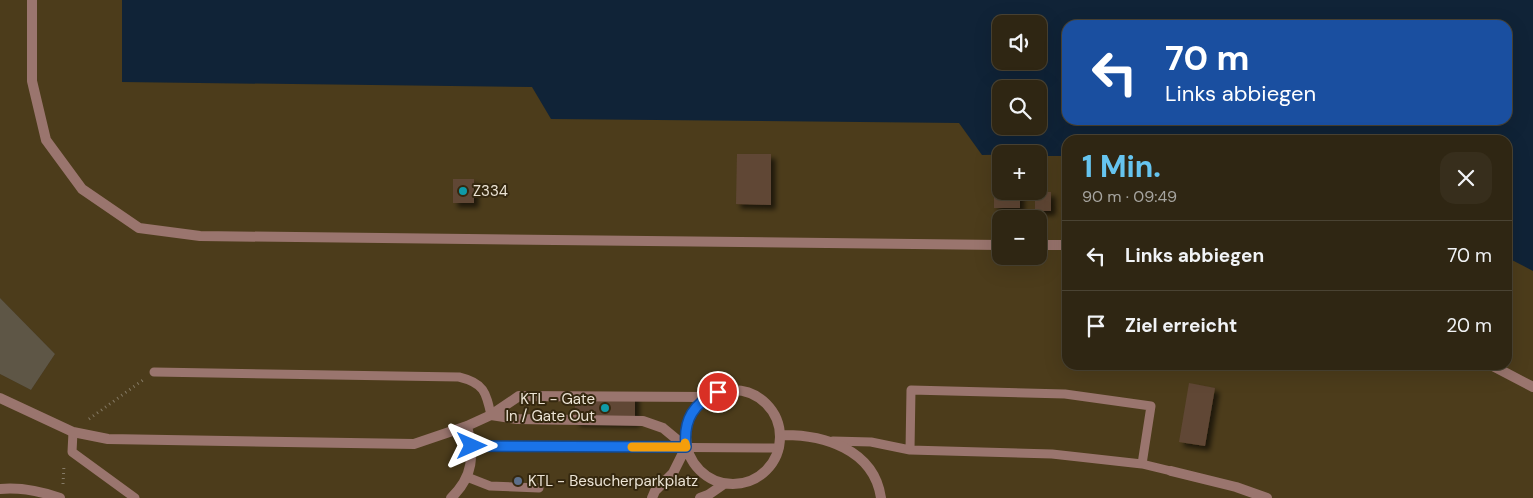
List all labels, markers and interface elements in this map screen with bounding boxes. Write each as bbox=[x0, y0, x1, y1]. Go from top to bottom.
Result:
map controls bbox=[992, 15, 1047, 265]
button: sound bbox=[992, 15, 1047, 70]
text: 70 m bbox=[1165, 35, 1249, 81]
icon: left bbox=[1082, 40, 1147, 105]
text: Links abbiegen bbox=[1165, 79, 1316, 108]
button: search bbox=[992, 80, 1047, 135]
button: + bbox=[992, 145, 1047, 200]
text: 1 Min. bbox=[1082, 147, 1161, 186]
button: close bbox=[1440, 152, 1492, 204]
place label: Z334 bbox=[473, 181, 508, 201]
marker: Z334 bbox=[457, 185, 469, 197]
text: 90 m · 09:49 bbox=[1082, 186, 1177, 207]
button: − bbox=[992, 210, 1047, 265]
icon: left bbox=[1082, 242, 1110, 270]
text: Links abbiegen bbox=[1125, 243, 1264, 268]
text: 70 m bbox=[1447, 243, 1492, 268]
icon: arrive bbox=[1082, 312, 1110, 340]
text: Ziel erreicht bbox=[1125, 313, 1237, 338]
text: 20 m bbox=[1446, 313, 1492, 338]
pin bbox=[697, 371, 739, 413]
icon: arrive bbox=[704, 378, 732, 406]
place label: KTL - Gate In / Gate Out bbox=[505, 389, 595, 426]
marker: KTL - Gate In / Gate Out bbox=[599, 402, 611, 414]
position arrow bbox=[445, 419, 497, 471]
place label: KTL - Besucherparkplatz bbox=[528, 471, 698, 491]
marker: KTL - Besucherparkplatz bbox=[512, 475, 524, 487]

